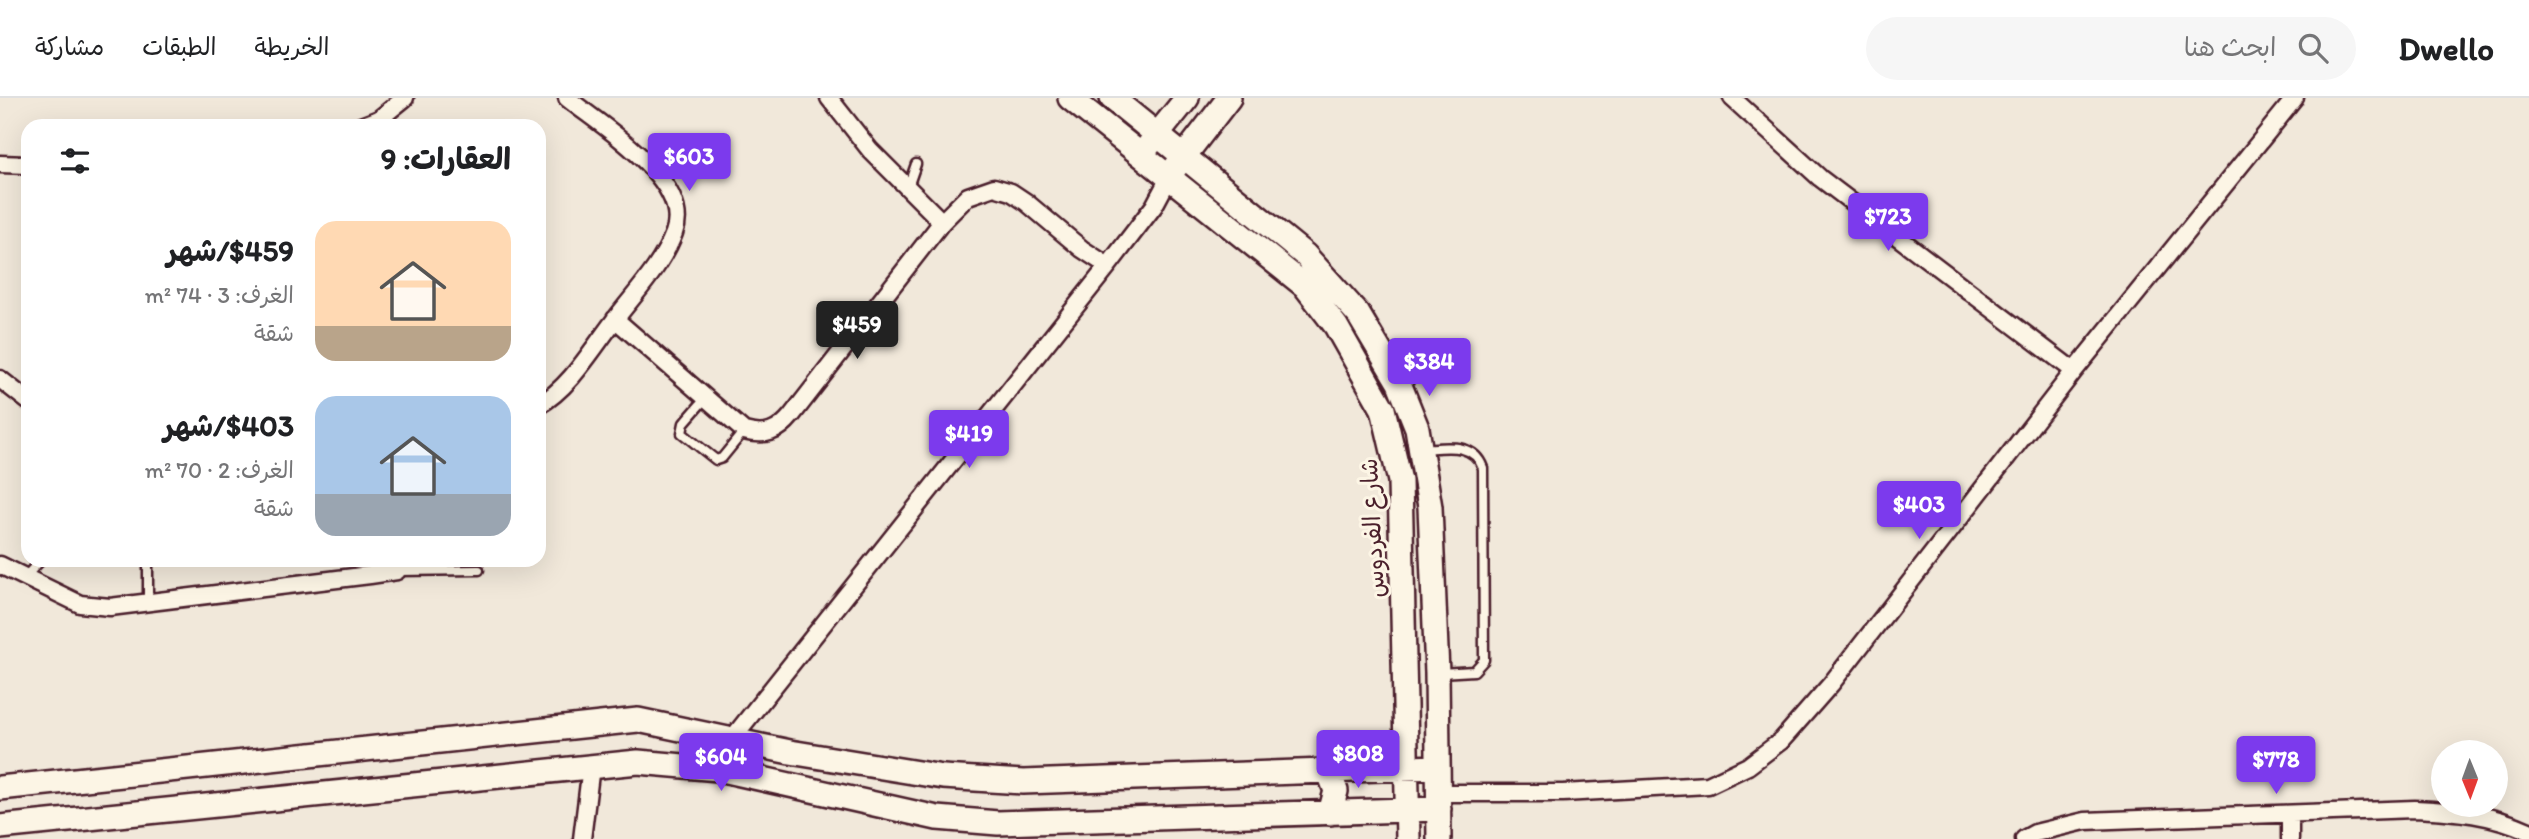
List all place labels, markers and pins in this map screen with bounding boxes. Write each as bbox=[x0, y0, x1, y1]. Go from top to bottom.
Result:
pin: $603 bbox=[648, 134, 730, 193]
pin: $723 bbox=[1847, 194, 1929, 253]
pin: $459 bbox=[816, 302, 898, 361]
pin: $384 bbox=[1388, 338, 1470, 398]
pin: $419 bbox=[928, 410, 1010, 470]
pin: $403 bbox=[1878, 482, 1960, 541]
pin: $808 bbox=[1317, 730, 1399, 790]
pin: $604 bbox=[680, 734, 762, 793]
pin: $778 bbox=[2235, 736, 2317, 796]

